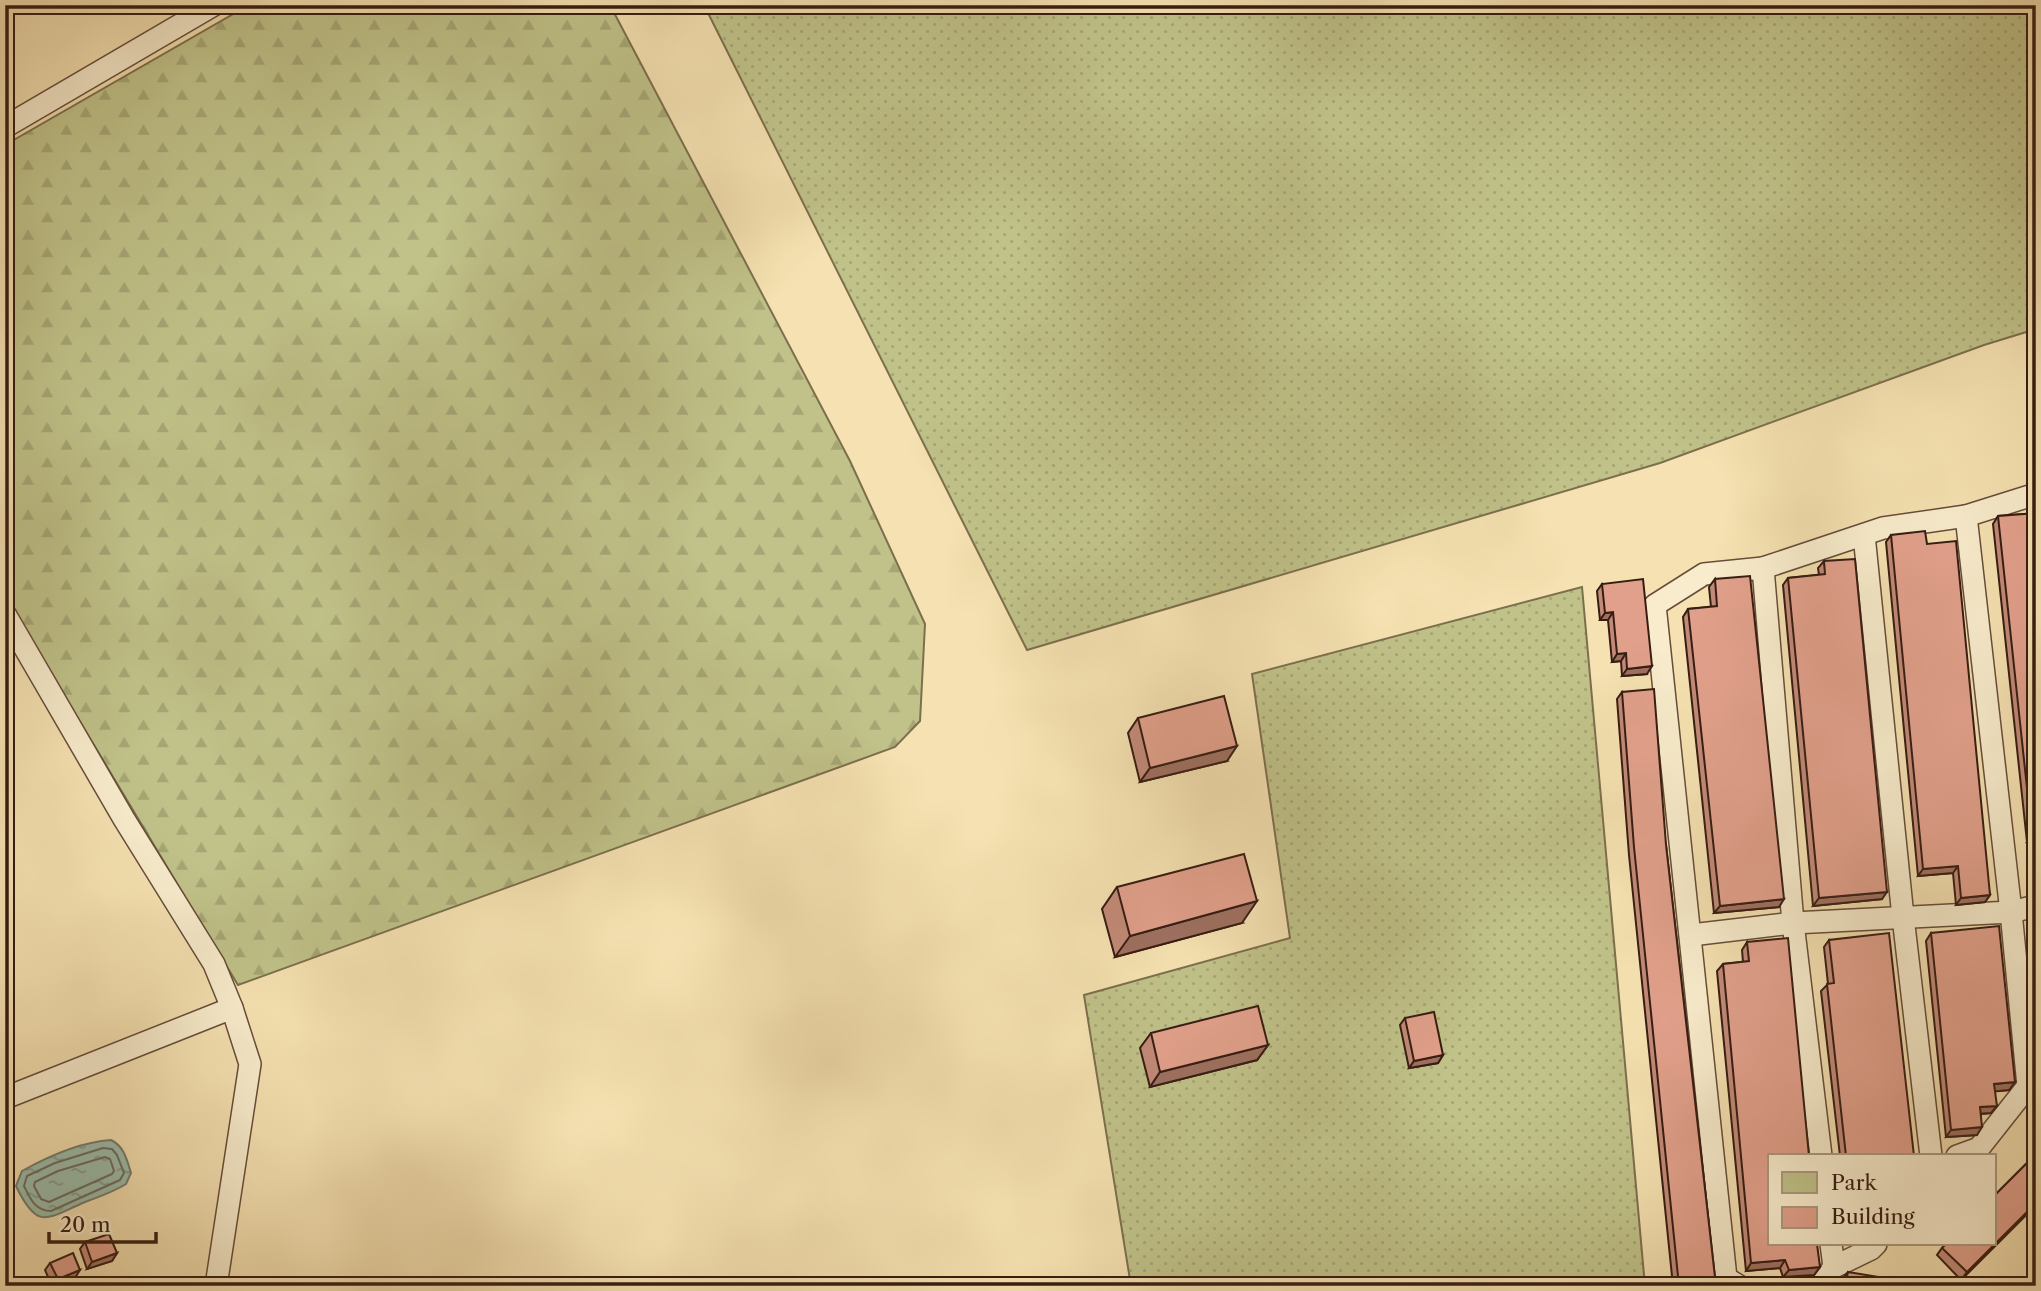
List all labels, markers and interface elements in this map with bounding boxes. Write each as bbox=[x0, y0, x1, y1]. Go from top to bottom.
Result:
legend bbox=[1768, 1154, 1996, 1246]
text: Park bbox=[1831, 1170, 1877, 1195]
scale bar bbox=[49, 1200, 156, 1244]
text: Building bbox=[1831, 1204, 1916, 1229]
text: 20 m bbox=[60, 1212, 111, 1237]

